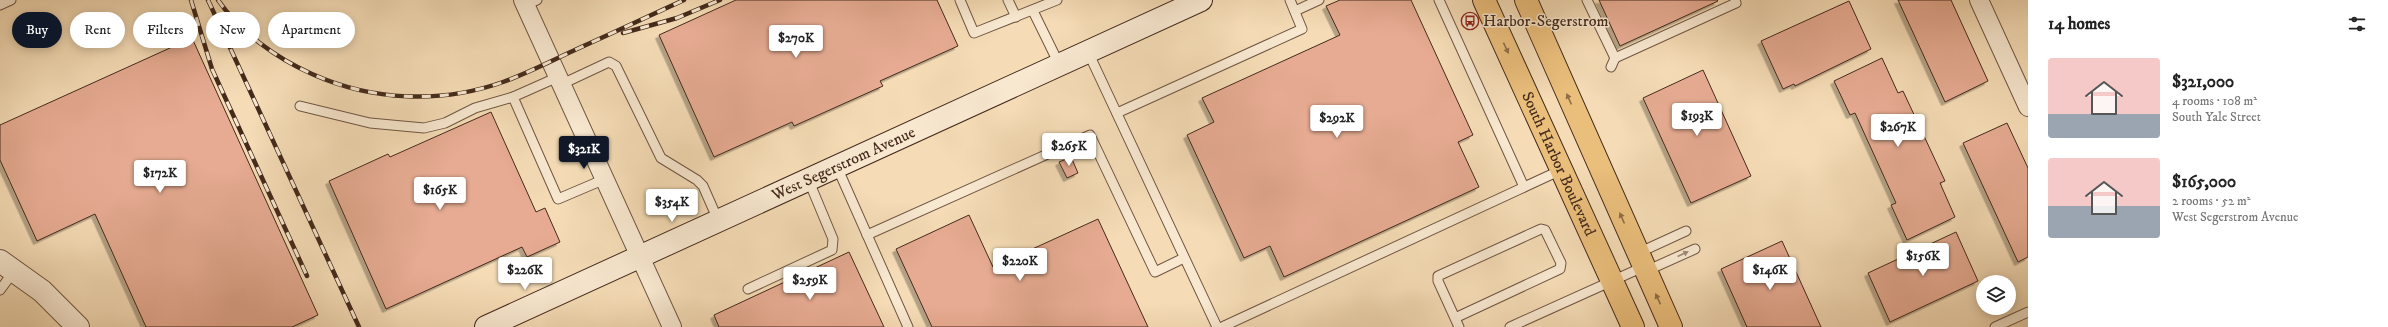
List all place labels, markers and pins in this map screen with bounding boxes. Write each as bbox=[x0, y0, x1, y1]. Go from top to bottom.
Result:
bus stop icon: Harbor-Segerstrom bbox=[1460, 11, 1480, 31]
place label: Harbor-Segerstrom bbox=[1483, 11, 1608, 31]
pin: $270K bbox=[768, 25, 824, 59]
pin: $193K bbox=[1669, 103, 1725, 137]
pin: $292K bbox=[1309, 105, 1365, 139]
pin: $267K bbox=[1870, 114, 1926, 148]
pin: $265K bbox=[1041, 133, 1097, 167]
pin: $321K bbox=[556, 136, 612, 170]
pin: $172K bbox=[132, 160, 188, 194]
pin: $165K bbox=[412, 177, 468, 211]
pin: $354K bbox=[644, 189, 700, 223]
pin: $156K bbox=[1895, 243, 1951, 277]
pin: $220K bbox=[992, 248, 1048, 282]
pin: $226K bbox=[497, 257, 553, 291]
pin: $146K bbox=[1742, 257, 1798, 291]
pin: $259K bbox=[782, 267, 838, 301]

